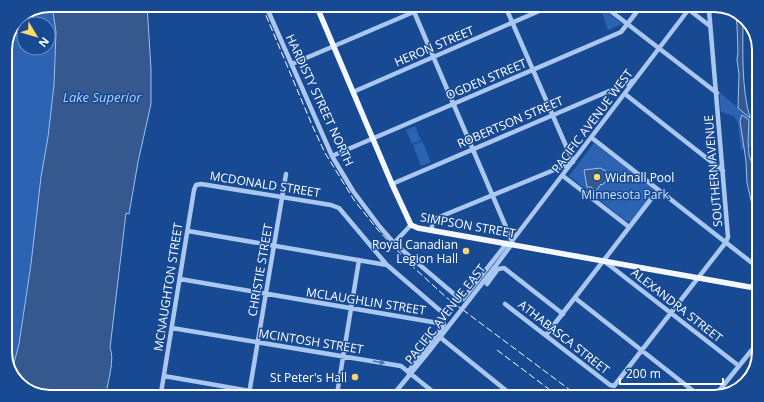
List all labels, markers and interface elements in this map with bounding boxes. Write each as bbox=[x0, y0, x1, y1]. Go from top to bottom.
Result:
north arrow bbox=[16, 16, 56, 56]
street label: HERON STREET bbox=[392, 21, 477, 70]
street label: HARDISTY STREET NORTH bbox=[282, 31, 358, 169]
text: N bbox=[36, 34, 53, 51]
street label: OGDEN STREET bbox=[443, 54, 529, 104]
street label: PACIFIC AVENUE WEST bbox=[547, 65, 637, 176]
water label: Lake Superior bbox=[63, 88, 142, 106]
street label: ROBERTSON STREET bbox=[454, 92, 566, 152]
street label: SOUTHERN AVENUE bbox=[700, 114, 726, 228]
street label: MCDONALD STREET bbox=[209, 167, 322, 201]
place label: Widnall Pool bbox=[605, 169, 674, 186]
marker: Widnall Pool bbox=[592, 172, 602, 182]
park label: Minnesota Park bbox=[581, 186, 669, 203]
street label: SIMPSON STREET bbox=[419, 208, 517, 242]
street label: MCNAUGHTON STREET bbox=[149, 221, 187, 352]
street label: CHRISTIE STREET bbox=[243, 222, 277, 318]
place label: Royal Canadian Legion Hall bbox=[372, 236, 458, 267]
marker: Royal Canadian Legion Hall bbox=[461, 246, 471, 256]
street label: PACIFIC AVENUE EAST bbox=[401, 260, 490, 367]
street label: ALEXANDRA STREET bbox=[628, 264, 726, 346]
street label: MCLAUGHLIN STREET bbox=[305, 283, 427, 319]
street label: ATHABASCA STREET bbox=[515, 296, 613, 378]
street label: MCINTOSH STREET bbox=[257, 324, 365, 358]
one-way arrow bbox=[372, 360, 385, 366]
scale bar bbox=[620, 360, 723, 386]
text: 200 m bbox=[626, 365, 661, 382]
place label: St Peter's Hall bbox=[270, 369, 347, 386]
marker: St Peter's Hall bbox=[350, 372, 360, 382]

